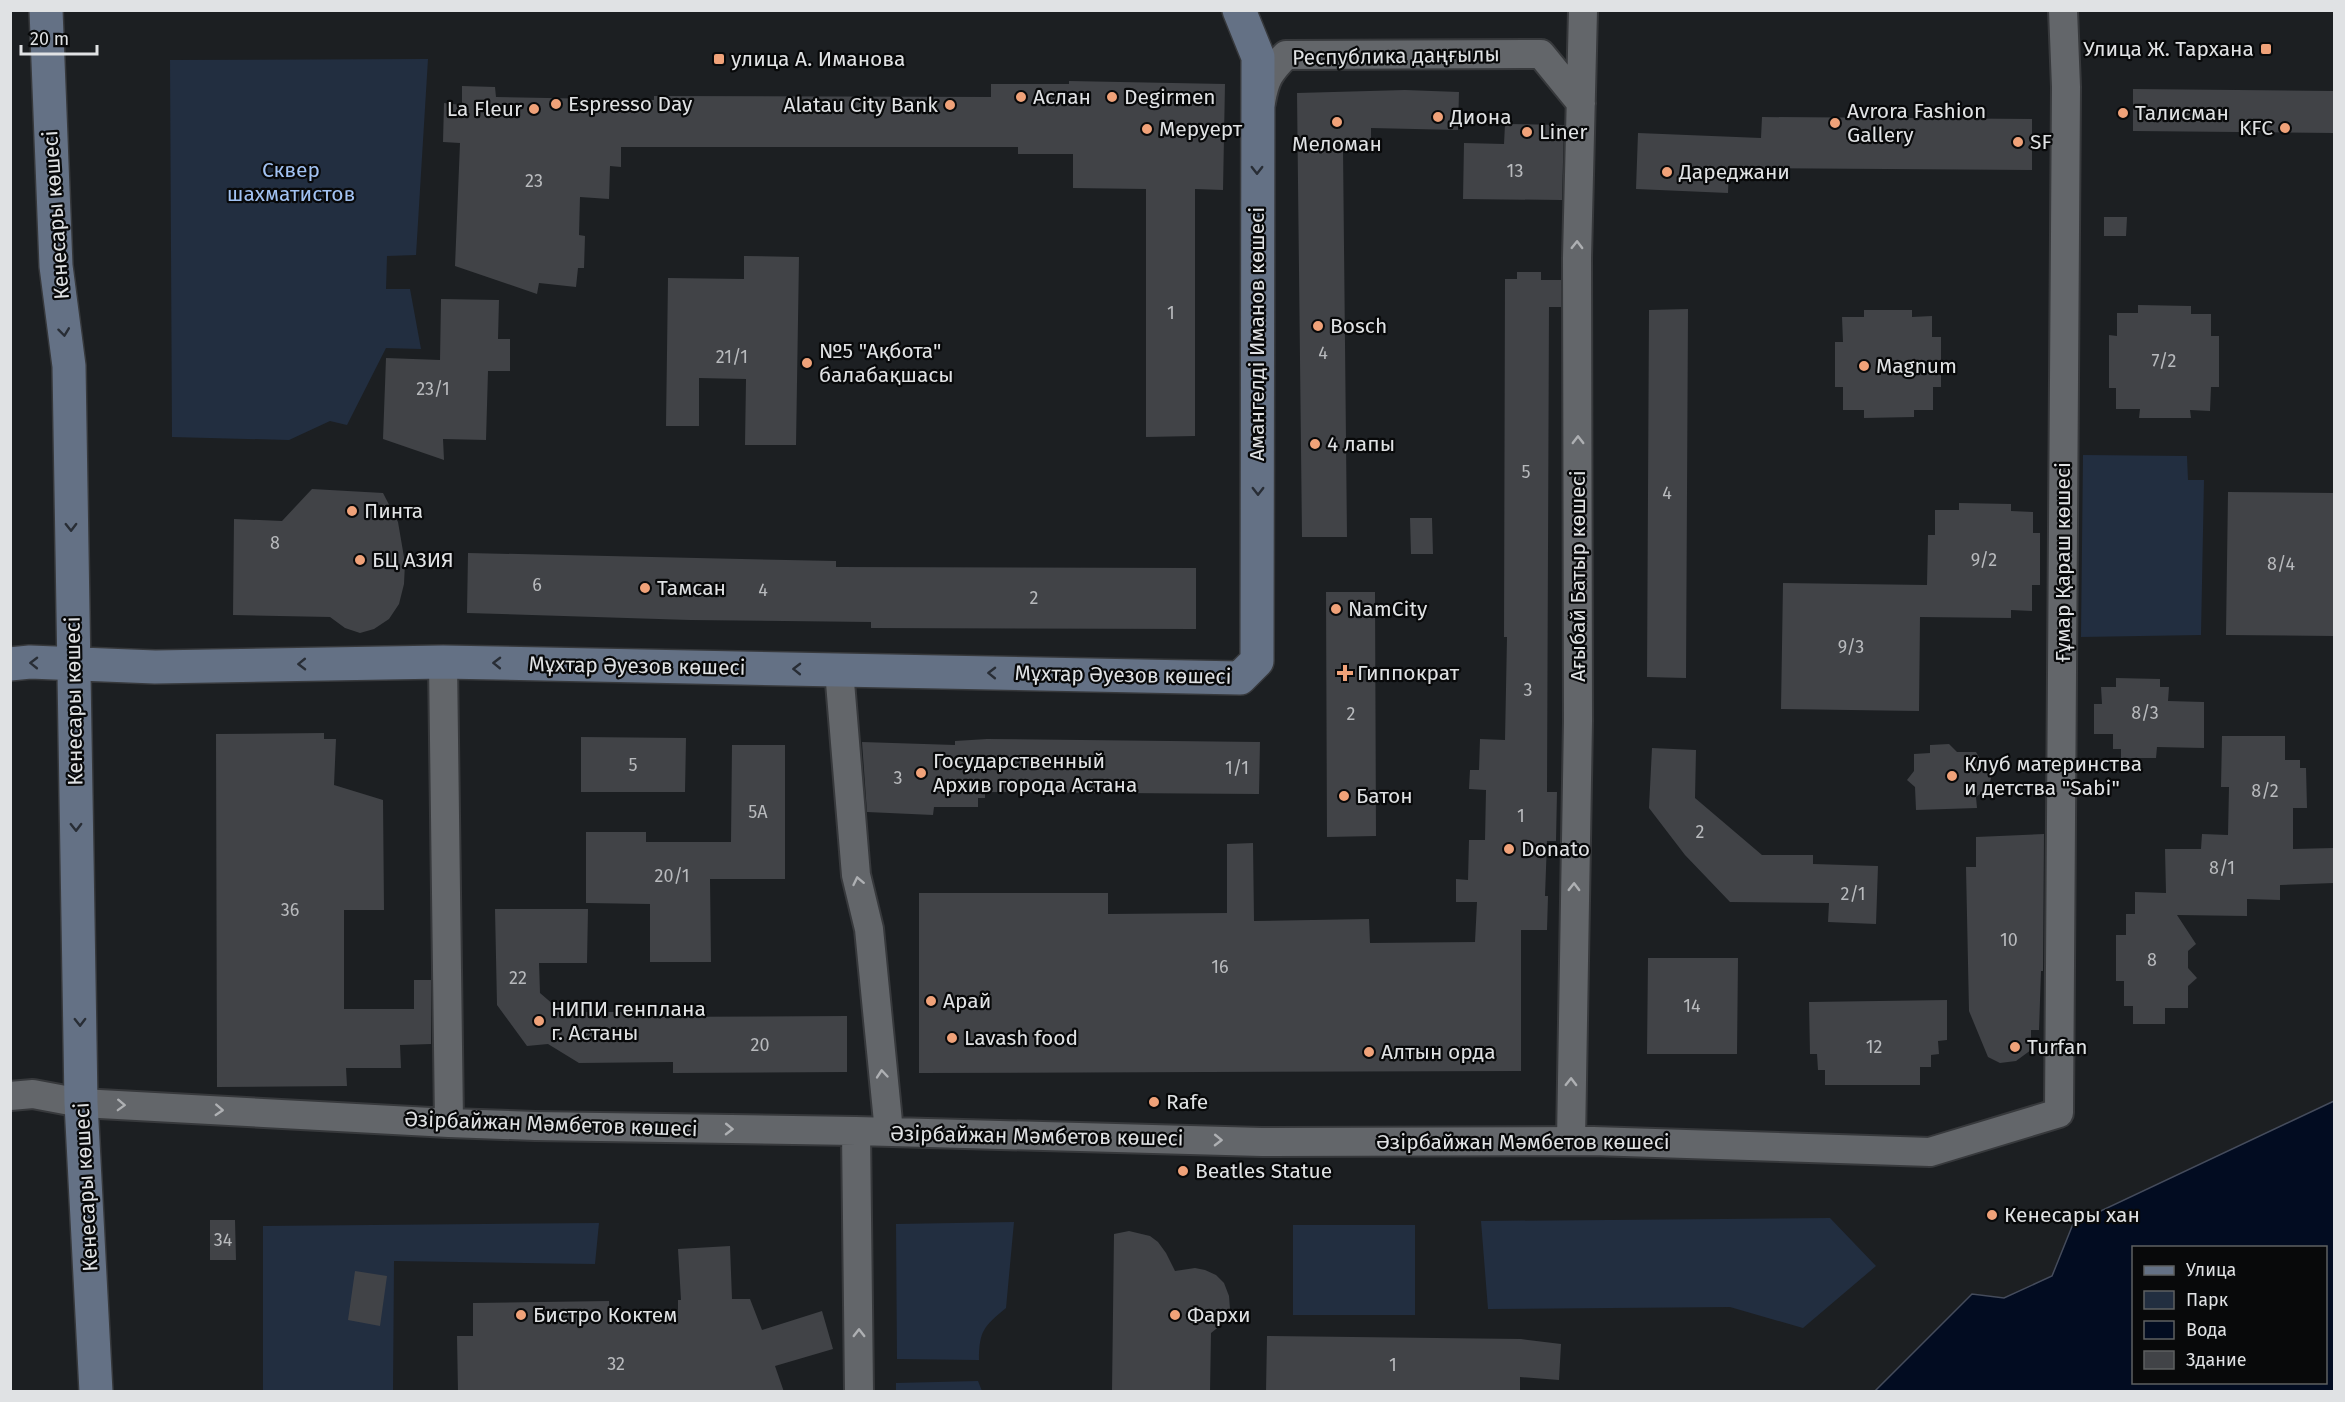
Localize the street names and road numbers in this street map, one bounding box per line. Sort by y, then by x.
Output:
street label: Республика даңғылы [1292,41,1500,71]
street label: Кенесары көшесі [37,130,75,300]
street label: Амангелді Иманов көшесі [1244,207,1270,461]
street label: Ғұмар Қараш көшесі [2050,462,2076,662]
street label: Ағыбай Батыр көшесі [1565,470,1591,682]
street label: Кенесары көшесі [60,616,88,786]
street label: Мұхтар Әуезов көшесі [528,651,746,681]
street label: Мұхтар Әуезов көшесі [1014,660,1232,690]
street label: Кенесары көшесі [69,1102,103,1272]
street label: Әзірбайжан Мәмбетов көшесі [404,1106,698,1142]
street label: Әзірбайжан Мәмбетов көшесі [890,1120,1184,1152]
street label: Әзірбайжан Мәмбетов көшесі [1376,1129,1670,1155]

